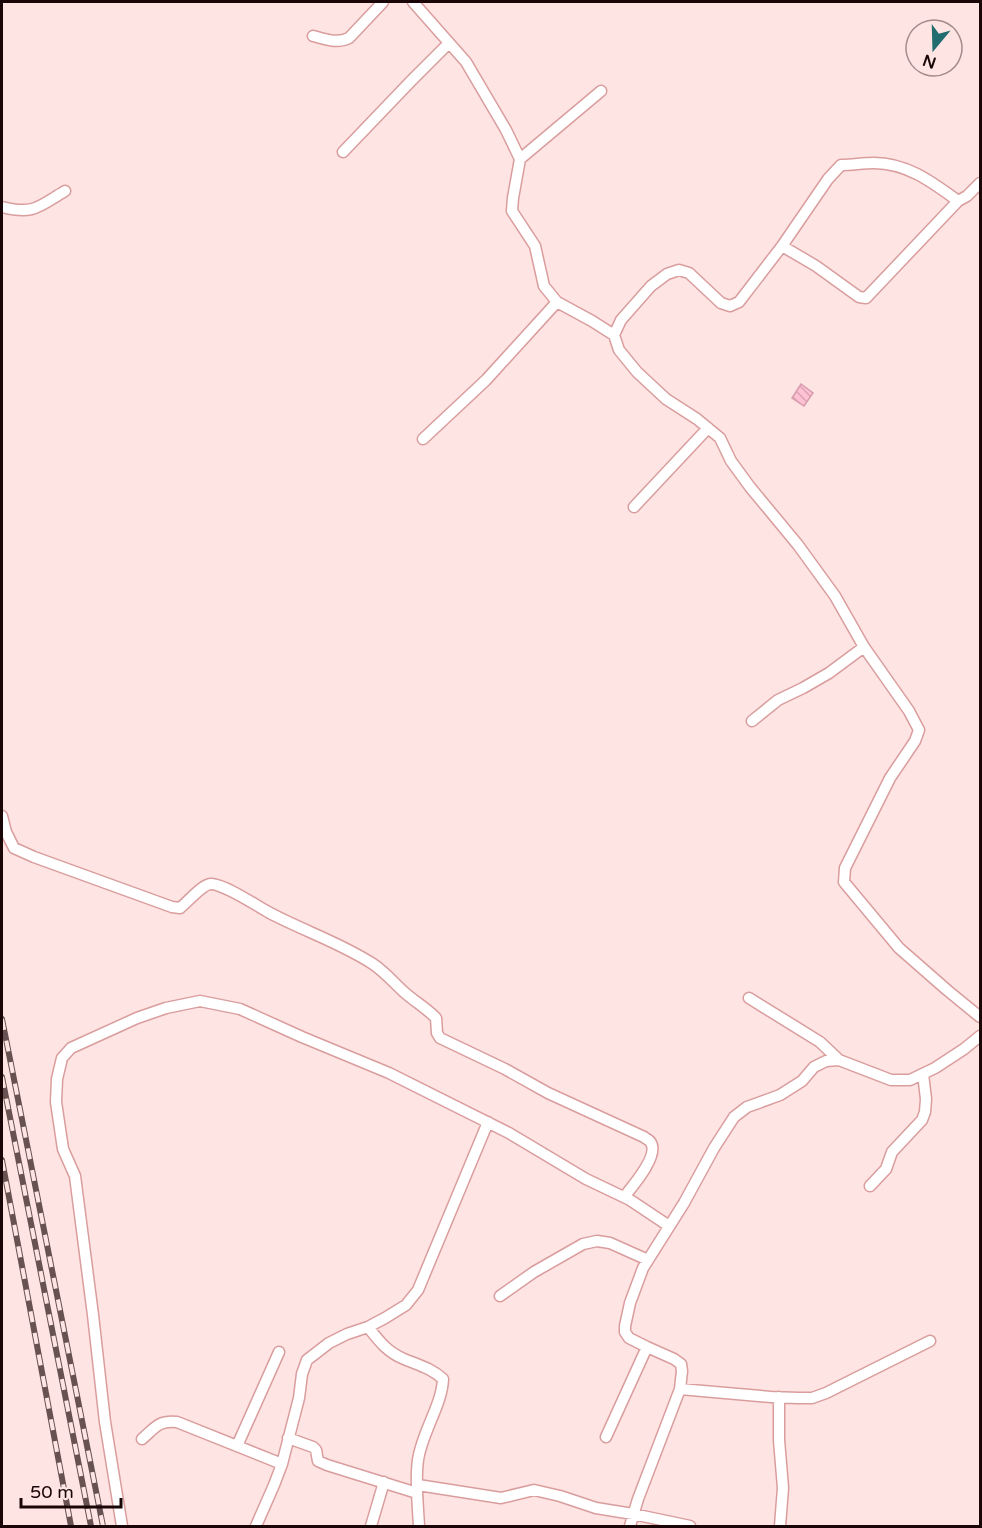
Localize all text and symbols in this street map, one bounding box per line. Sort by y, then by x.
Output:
north arrow [904,18,964,78]
text: N [920,50,939,73]
scale bar [21,1471,122,1509]
text: 50 m [30,1481,74,1503]

